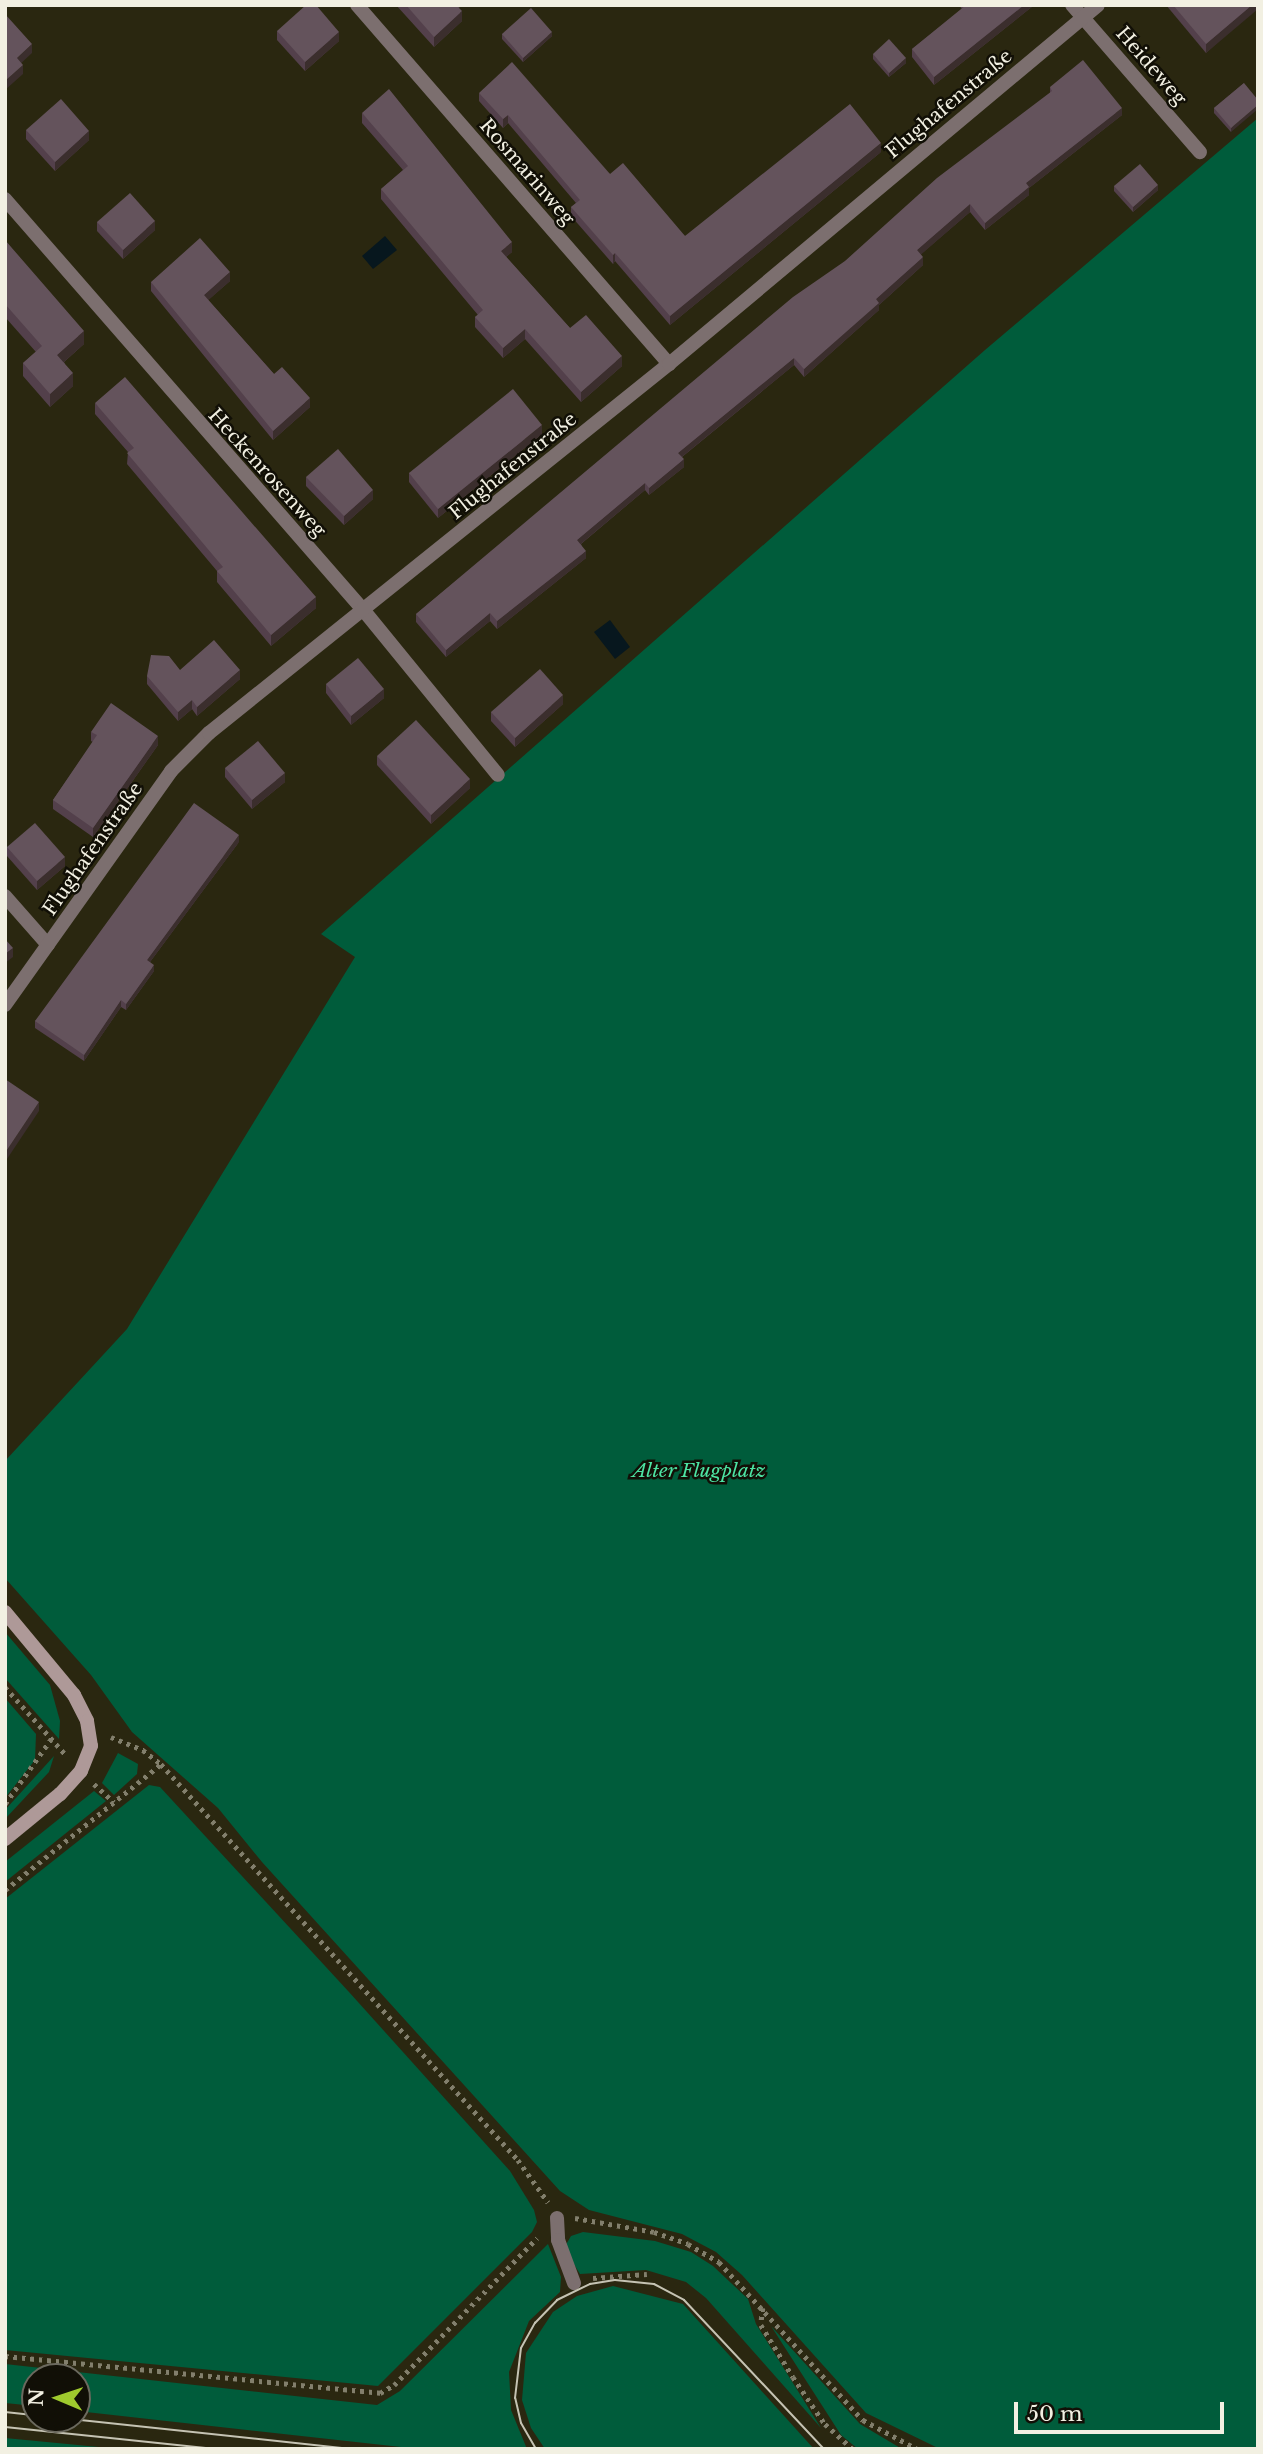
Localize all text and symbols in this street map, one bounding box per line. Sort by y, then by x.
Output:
street label: Heideweg [1111,22,1191,110]
street label: Flughafenstraße [881,45,1017,163]
street label: Rosmarinweg [475,114,579,230]
street label: Heckenrosenweg [203,404,331,542]
street label: Flughafenstraße [445,408,581,524]
street label: Flughafenstraße [39,778,147,920]
park label: Alter Flugplatz [632,1460,766,1482]
north arrow [21,2363,91,2433]
text: N [25,2388,48,2407]
scale bar [1018,2388,1228,2432]
text: 50 m [1027,2401,1082,2427]

